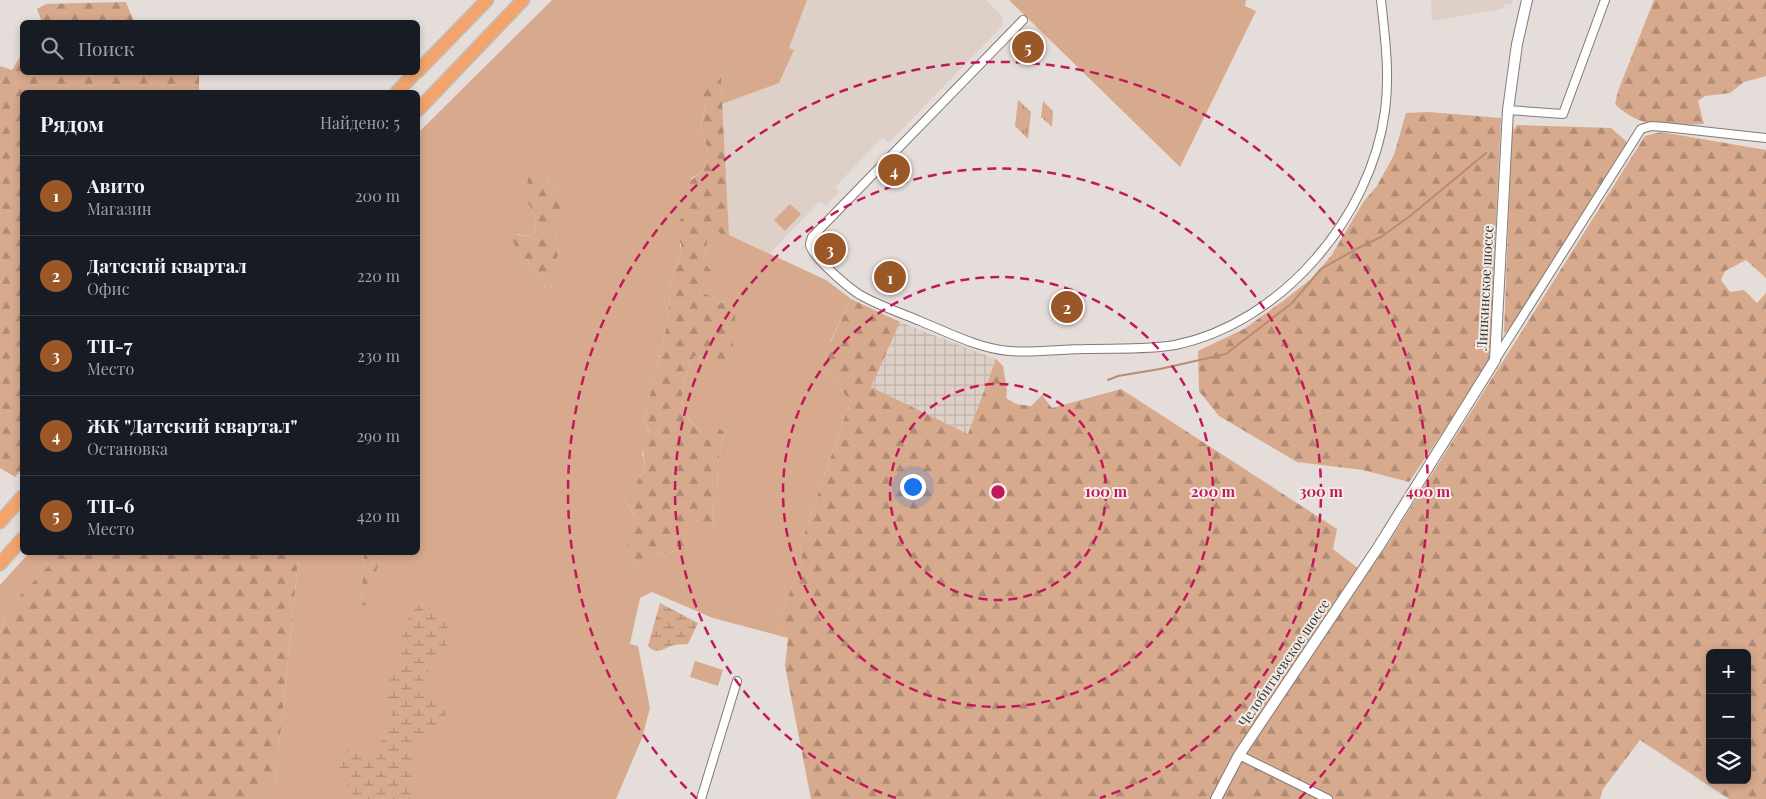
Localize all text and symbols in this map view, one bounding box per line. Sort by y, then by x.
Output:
search box [20,20,420,75]
pin: 5 [1012,28,1044,66]
icon: search [38,34,66,62]
text: Поиск [78,35,134,61]
text: Рядом [40,109,104,137]
text: Найдено: 5 [320,112,400,133]
pin: 4 [878,151,910,189]
text: Авито [87,172,145,198]
text: 1 [53,185,59,206]
text: 200 m [355,185,400,206]
text: Магазин [87,198,152,219]
street label: Липкинское шоссе [1472,225,1497,352]
pin: 3 [814,230,846,268]
text: Датский квартал [87,252,247,278]
pin: 1 [874,258,906,296]
text: 2 [52,265,60,286]
text: 220 m [357,265,400,286]
text: Офис [87,278,129,299]
pin: 2 [1051,288,1083,326]
text: ТП-7 [87,332,132,358]
text: 3 [52,345,60,366]
text: 230 m [357,345,400,366]
text: Место [87,358,134,379]
text: ЖК "Датский квартал" [87,412,297,438]
text: 4 [52,425,60,446]
text: 290 m [356,425,400,446]
text: Остановка [87,438,168,459]
your location [900,474,926,500]
text: 100 m [1085,481,1128,501]
text: 200 m [1191,481,1236,501]
text: 300 m [1299,481,1343,501]
text: 400 m [1406,481,1451,501]
centre of rings [989,483,1007,501]
text: ТП-6 [87,492,134,518]
text: 5 [52,505,60,526]
text: 420 m [357,505,400,526]
text: Место [87,518,134,539]
street label: Челобитьевское шоссе [1234,595,1334,731]
map controls [1706,649,1751,784]
button: + [1706,649,1751,694]
button: − [1706,694,1751,739]
button: layers [1706,739,1751,784]

